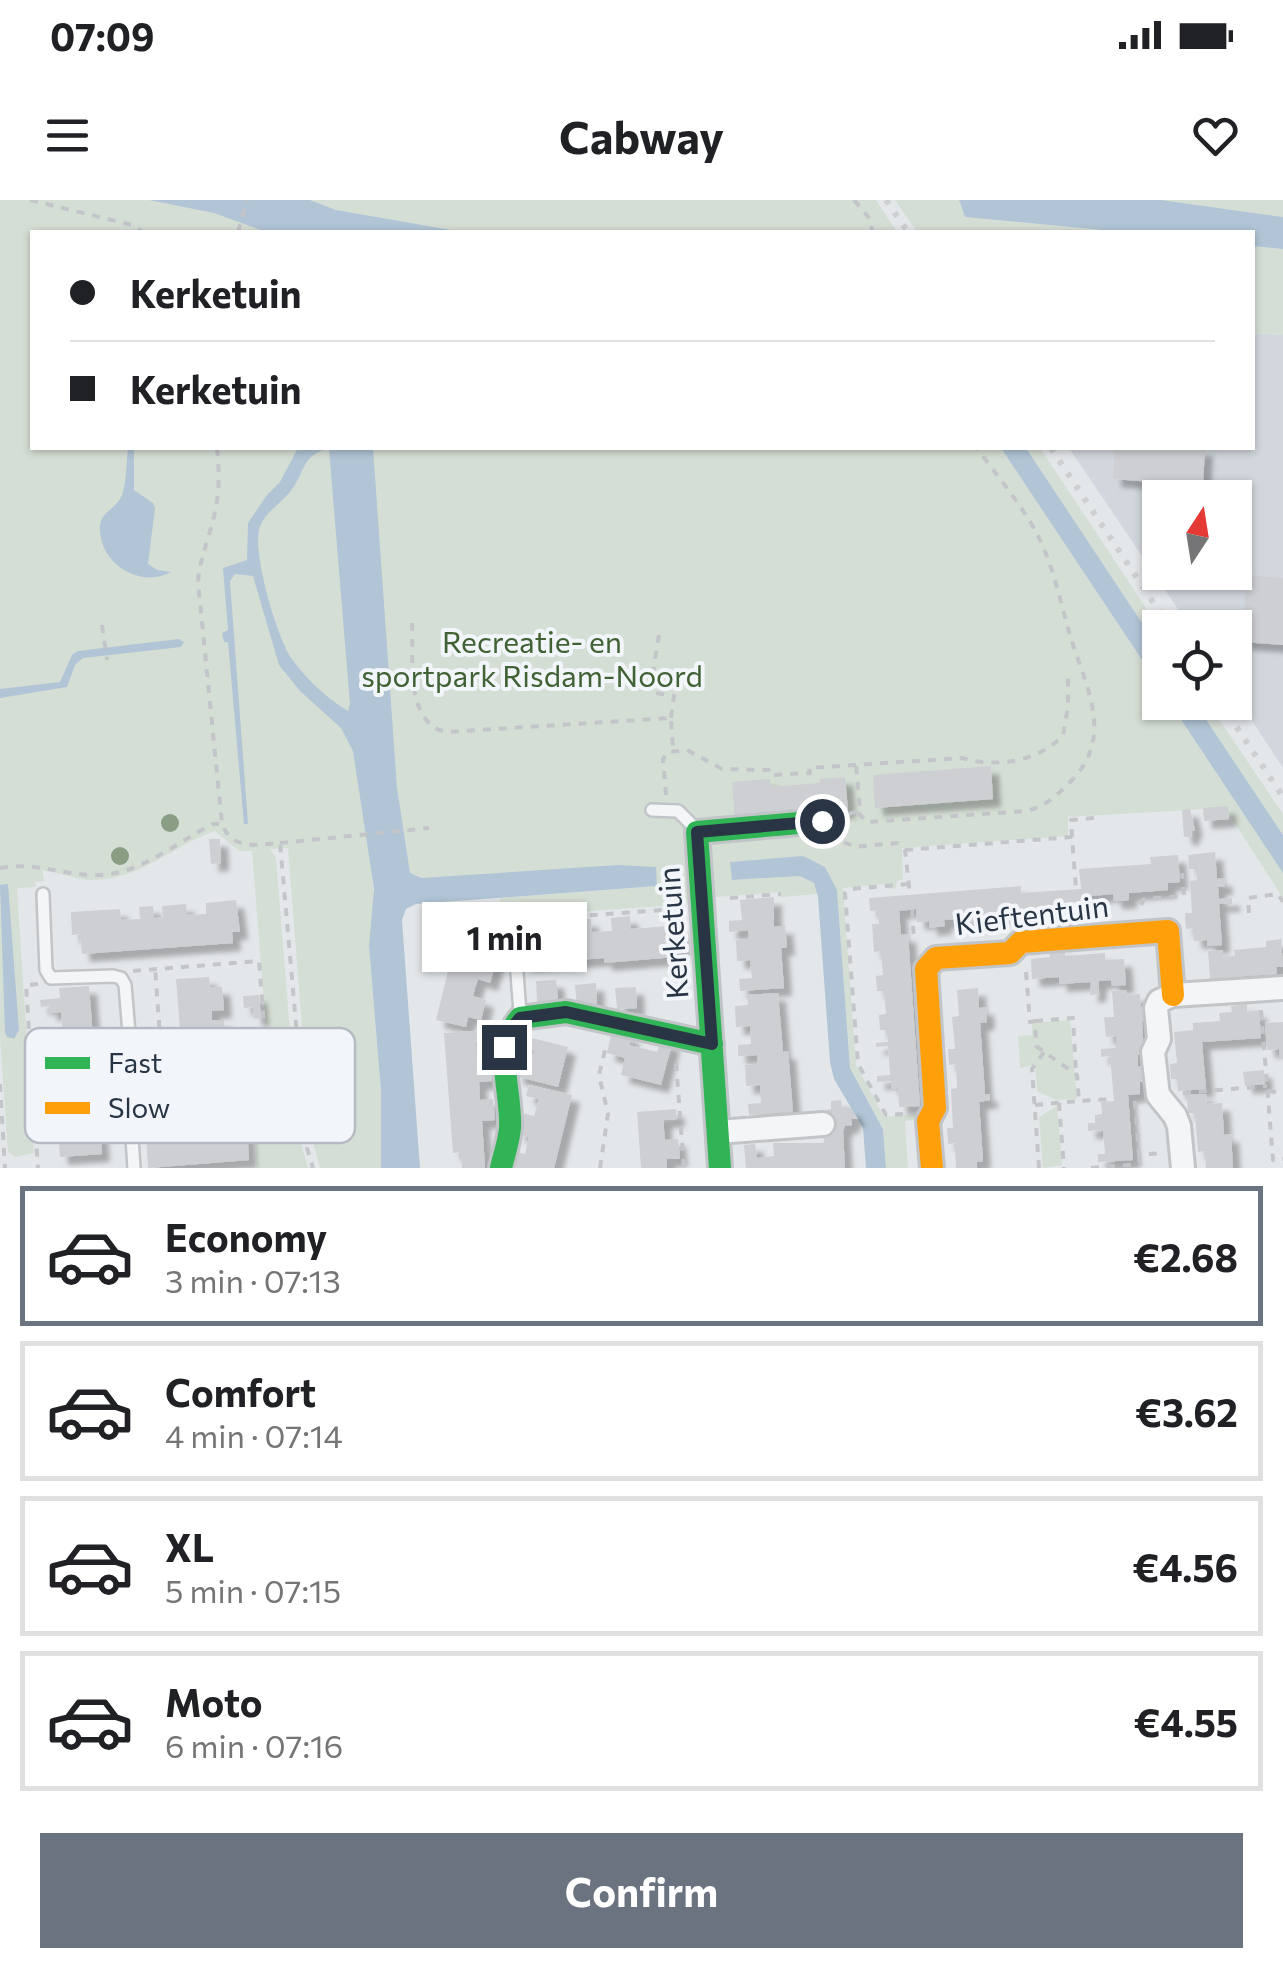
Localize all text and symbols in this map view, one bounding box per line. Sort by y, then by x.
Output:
text: 07:09 [50,12,155,59]
icon: menu [40,108,95,163]
text: Cabway [559,108,724,163]
icon: heart [1188,108,1243,163]
text: Kerketuin [130,269,302,316]
text: Kerketuin [130,365,302,412]
north arrow [1142,480,1252,590]
map controls [1142,480,1252,720]
button: locate [1142,610,1252,720]
park label: Recreatie- en sportpark Risdam-Noord [361,622,703,693]
route start [800,799,845,844]
street label: Kerketuin [648,866,695,1000]
street label: Kieftentuin [953,886,1111,941]
callout: 1 min [422,902,586,972]
text: 1 min [467,917,542,957]
route end [482,1025,527,1070]
legend [25,1028,355,1143]
text: Fast [108,1045,162,1079]
text: Slow [108,1090,170,1124]
icon: car [45,1211,135,1301]
text: Economy [165,1213,327,1260]
text: €2.68 [1133,1233,1238,1280]
text: 3 min · 07:13 [165,1260,341,1300]
icon: car [45,1366,135,1456]
text: Comfort [165,1368,316,1415]
text: €3.62 [1135,1388,1238,1435]
text: 4 min · 07:14 [165,1415,343,1455]
icon: car [45,1521,135,1611]
text: XL [165,1523,214,1570]
text: €4.56 [1132,1543,1238,1590]
text: 5 min · 07:15 [165,1570,341,1610]
icon: car [45,1676,135,1766]
text: Moto [165,1678,263,1725]
text: €4.55 [1134,1698,1238,1745]
text: 6 min · 07:16 [165,1725,343,1765]
button: Confirm [40,1833,1243,1948]

